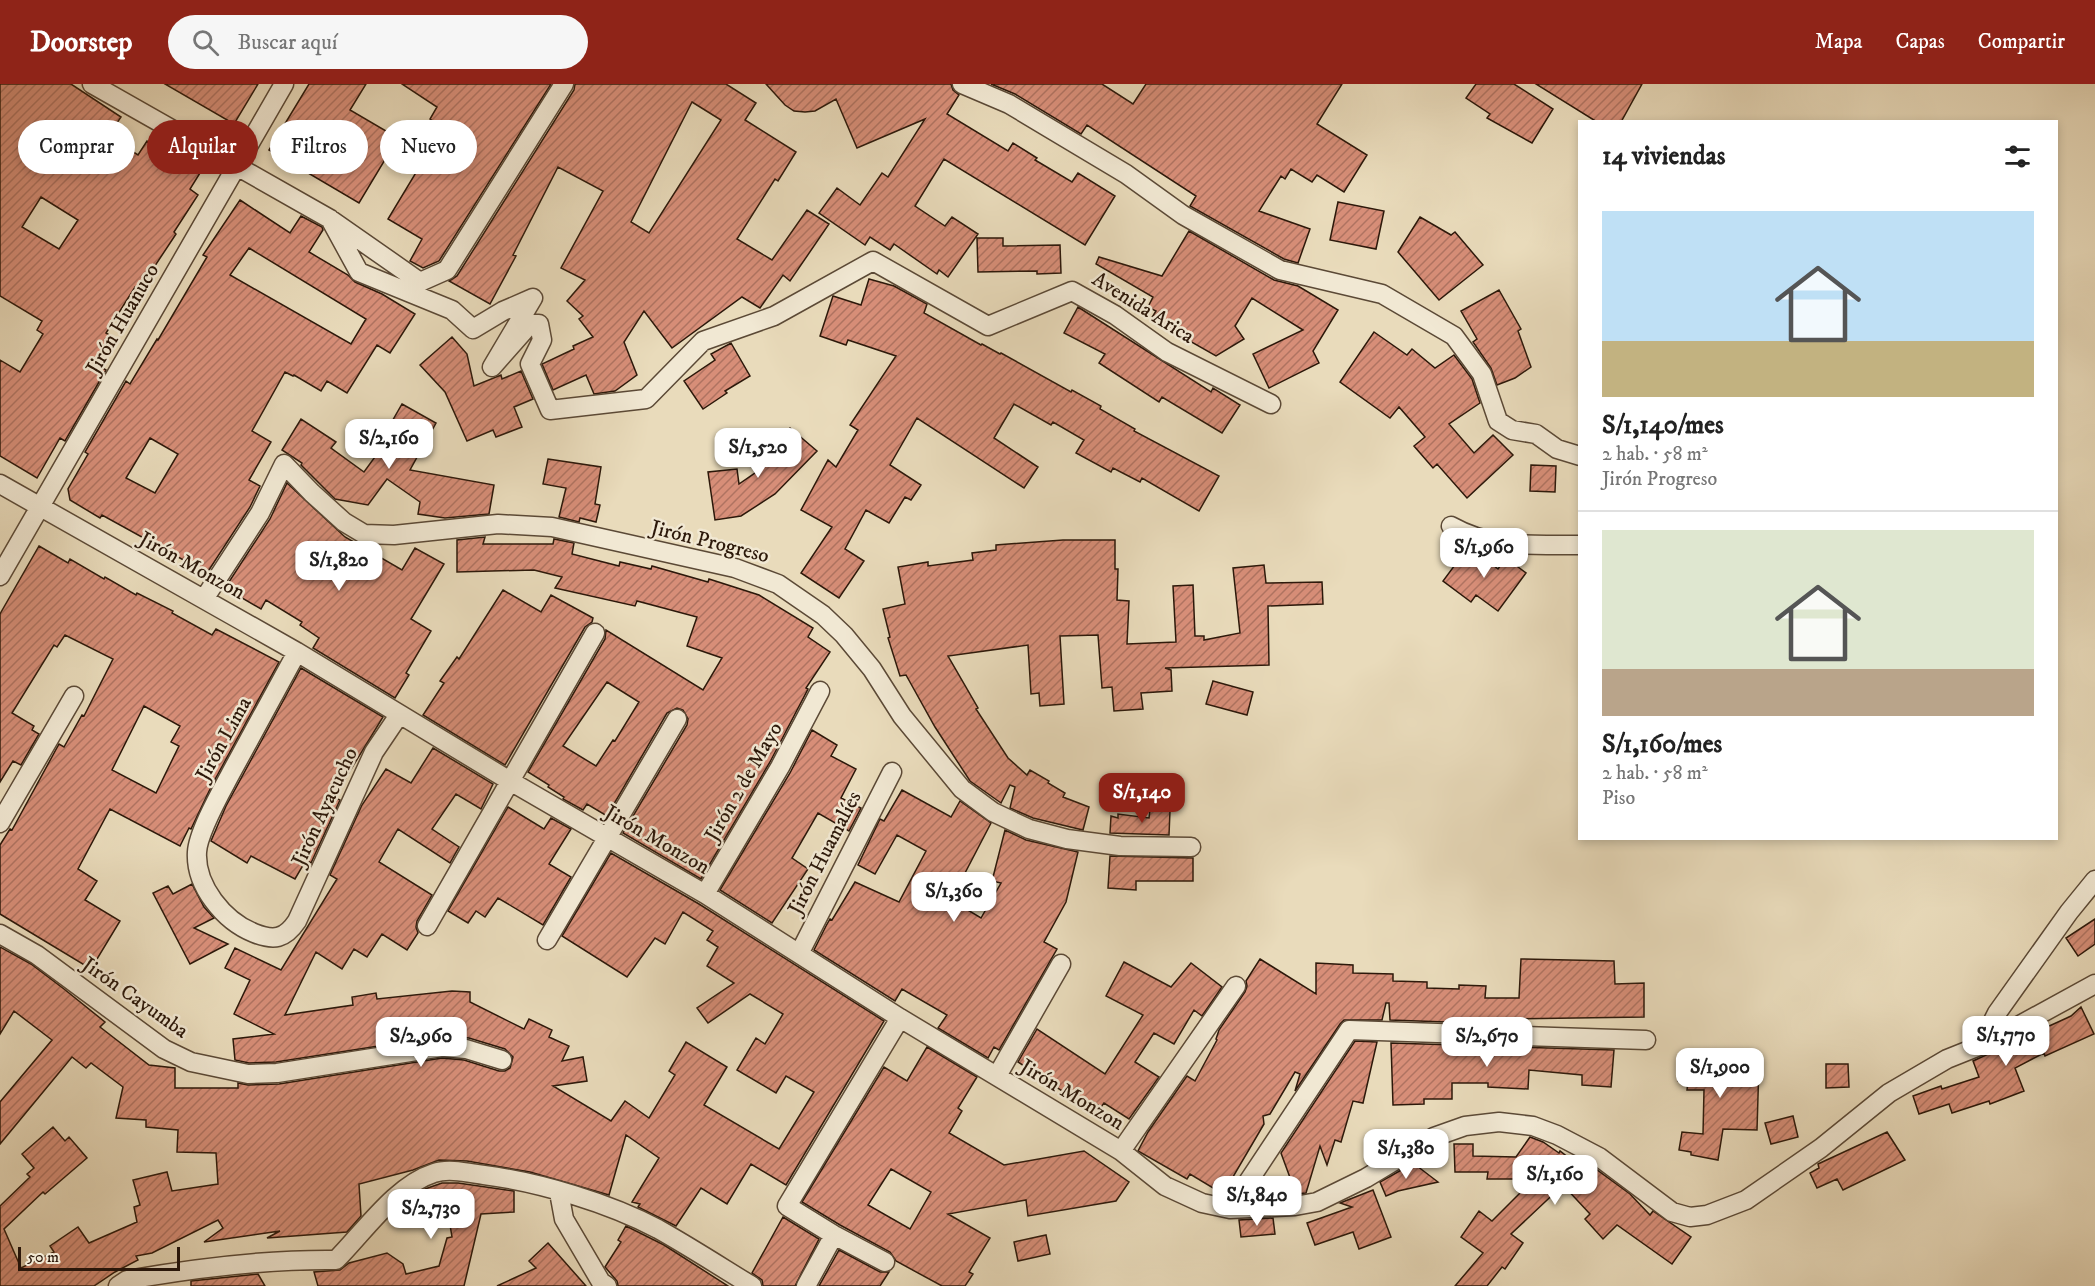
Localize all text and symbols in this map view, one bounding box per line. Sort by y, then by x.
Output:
search box [168,15,588,69]
text: Doorstep [30,25,132,60]
icon: search [189,26,222,59]
text: Buscar aquí [237,29,338,56]
text: Mapa [1815,29,1862,55]
text: Capas [1895,29,1945,55]
text: Compartir [1978,29,2065,55]
chip: Comprar [18,120,135,174]
chip: Alquilar [147,120,258,174]
chip: Filtros [270,120,368,174]
chip: Nuevo [380,120,477,174]
text: 14 viviendas [1602,140,1725,173]
icon: filters [2001,140,2034,173]
icon: home [1764,250,1872,358]
street label: Jirón Huanuco [80,259,165,381]
street label: Avenida Arica [1087,266,1199,350]
text: S/1,140/mes [1602,409,1724,442]
pin: S/2,160 [334,419,444,470]
text: S/2,160 [359,426,419,451]
pin: S/1,520 [703,428,813,479]
text: S/1,520 [729,435,787,460]
text: 2 hab. · 58 m² [1602,442,1708,467]
text: Jirón Progreso [1602,467,1717,492]
street label: Jirón Progreso [646,514,772,569]
street label: Jirón Monzon [133,525,250,606]
pin: S/1,960 [1429,528,1539,579]
text: S/1,960 [1454,535,1514,560]
pin: S/1,820 [284,541,394,592]
text: S/1,820 [309,548,369,573]
icon: home [1764,569,1872,677]
street label: Jirón Lima [189,692,258,787]
street label: Jirón 2 de Mayo [698,718,789,848]
text: S/1,160/mes [1602,728,1722,761]
street label: Jirón Ayacucho [285,743,364,872]
text: 2 hab. · 58 m² [1602,761,1708,786]
pin: S/1,140 [1087,773,1197,824]
text: S/1,140 [1113,780,1171,805]
text: Piso [1602,786,1635,811]
street label: Jirón Huamalíes [782,787,867,921]
street label: Jirón Monzon [598,798,714,881]
pin: S/1,360 [899,872,1009,923]
text: S/1,360 [925,879,983,904]
street label: Jirón Cayumba [75,951,193,1044]
pin: S/1,770 [1951,1016,2061,1067]
pin: S/2,960 [366,1017,476,1068]
pin: S/2,670 [1432,1017,1542,1068]
text: S/1,770 [1976,1023,2036,1048]
text: S/2,960 [390,1024,452,1049]
text: S/2,670 [1455,1024,1519,1049]
pin: S/1,900 [1665,1048,1775,1099]
street label: Jirón Monzon [1013,1053,1129,1136]
text: S/1,900 [1690,1055,1750,1080]
pin: S/1,380 [1351,1129,1461,1180]
text: S/1,380 [1378,1136,1434,1161]
pin: S/1,160 [1500,1155,1610,1206]
text: S/1,160 [1526,1162,1584,1187]
pin: S/1,840 [1202,1176,1312,1227]
text: S/1,840 [1227,1183,1287,1208]
pin: S/2,730 [376,1189,486,1240]
text: S/2,730 [402,1196,460,1221]
scale bar [18,1244,180,1272]
text: 50 m [27,1247,59,1267]

